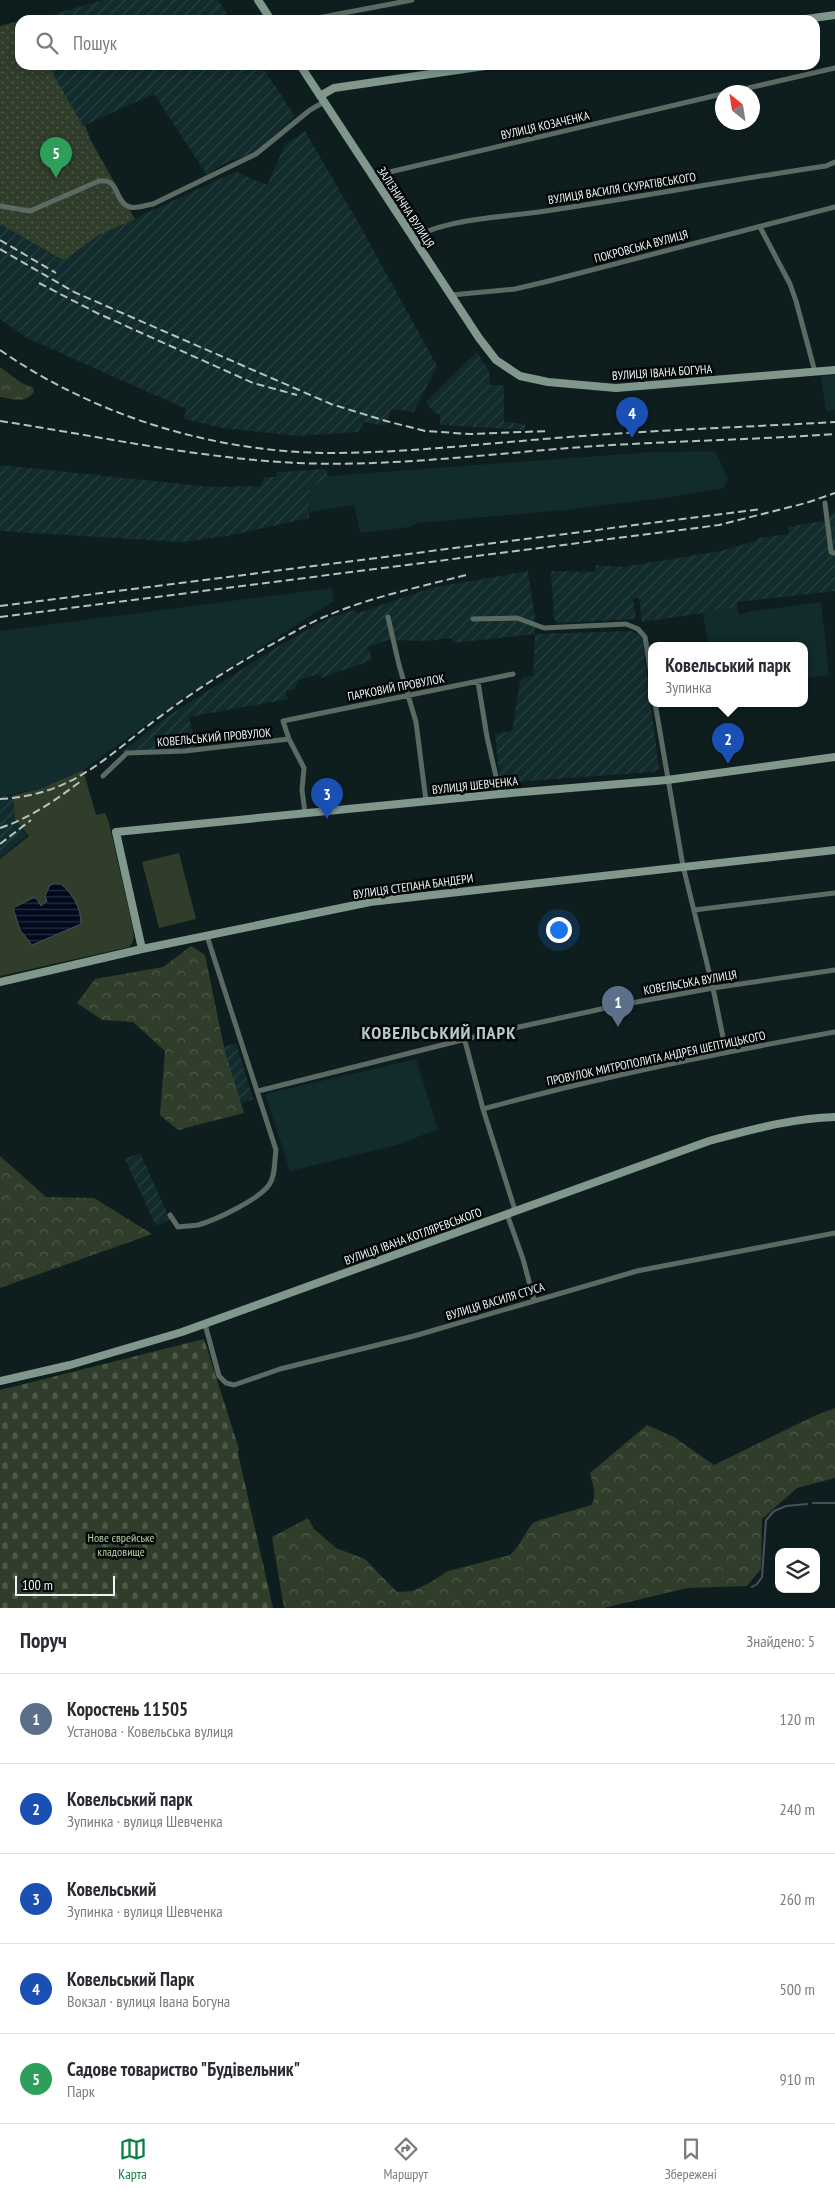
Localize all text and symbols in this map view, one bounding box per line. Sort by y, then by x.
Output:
search box [15,15,820,70]
icon: search [33,29,61,57]
text: Пошук [73,31,117,55]
north arrow [715,85,760,130]
street label: ВУЛИЦЯ КОЗАЧЕНКА [499,107,591,142]
pin: 5 [40,137,72,178]
street label: ЗАЛІЗНИЧНА ВУЛИЦЯ [374,164,438,250]
street label: ВУЛИЦЯ ВАСИЛЯ СКУРАТІВСЬКОГО [547,169,697,207]
street label: ПОКРОВСЬКА ВУЛИЦЯ [592,226,690,266]
street label: ВУЛИЦЯ ІВАНА БОГУНА [611,361,713,383]
pin: 4 [616,397,648,438]
popup [648,642,808,707]
text: Ковельський парк [665,653,791,677]
street label: ПАРКОВИЙ ПРОВУЛОК [346,670,446,704]
text: Зупинка [665,677,712,697]
pin: 2 [712,723,744,764]
street label: КОВЕЛЬСЬКИЙ ПРОВУЛОК [156,725,272,749]
street label: ВУЛИЦЯ ШЕВЧЕНКА [431,773,519,797]
pin: 3 [311,778,343,819]
street label: ВУЛИЦЯ СТЕПАНА БАНДЕРИ [352,870,474,902]
your location [546,917,572,943]
street label: КОВЕЛЬСЬКА ВУЛИЦЯ [642,966,738,998]
pin: 1 [602,986,634,1027]
district label: КОВЕЛЬСЬКИЙ ПАРК [361,1021,517,1044]
street label: ПРОВУЛОК МИТРОПОЛИТА АНДРЕЯ ШЕПТИЦЬКОГО [545,1027,767,1089]
street label: ВУЛИЦЯ ІВАНА КОТЛЯРЕВСЬКОГО [342,1204,484,1268]
street label: ВУЛИЦЯ ВАСИЛЯ СТУСА [444,1279,546,1323]
park label: Нове єврейське кладовище [87,1530,155,1559]
map controls [775,1548,820,1593]
button: layers [775,1548,820,1593]
scale bar [15,1573,115,1596]
text: 100 m [22,1576,53,1594]
text: Поруч [20,1627,67,1654]
text: Знайдено: 5 [746,1631,815,1651]
text: Коростень 11505 [67,1697,188,1721]
text: 1 [32,1709,40,1729]
text: 120 m [780,1709,815,1729]
text: Установа · Ковельська вулиця [67,1721,233,1741]
text: Ковельський парк [67,1787,193,1811]
text: 2 [32,1799,40,1819]
text: 240 m [780,1799,815,1819]
text: Зупинка · вулиця Шевченка [67,1811,223,1831]
text: Ковельський [67,1877,156,1901]
text: 3 [32,1889,40,1909]
text: 260 m [780,1889,815,1909]
text: Зупинка · вулиця Шевченка [67,1901,223,1921]
text: Ковельський Парк [67,1967,194,1991]
text: 4 [32,1979,40,1999]
text: 500 m [780,1979,815,1999]
text: Вокзал · вулиця Івана Богуна [67,1991,230,2011]
text: Садове товариство "Будівельник" [67,2057,300,2081]
text: 5 [32,2069,40,2089]
text: 910 m [780,2069,815,2089]
text: Парк [67,2081,95,2101]
tab: Карта [118,2135,147,2183]
tab: Маршрут [383,2135,428,2183]
tab: Збережені [665,2135,717,2183]

